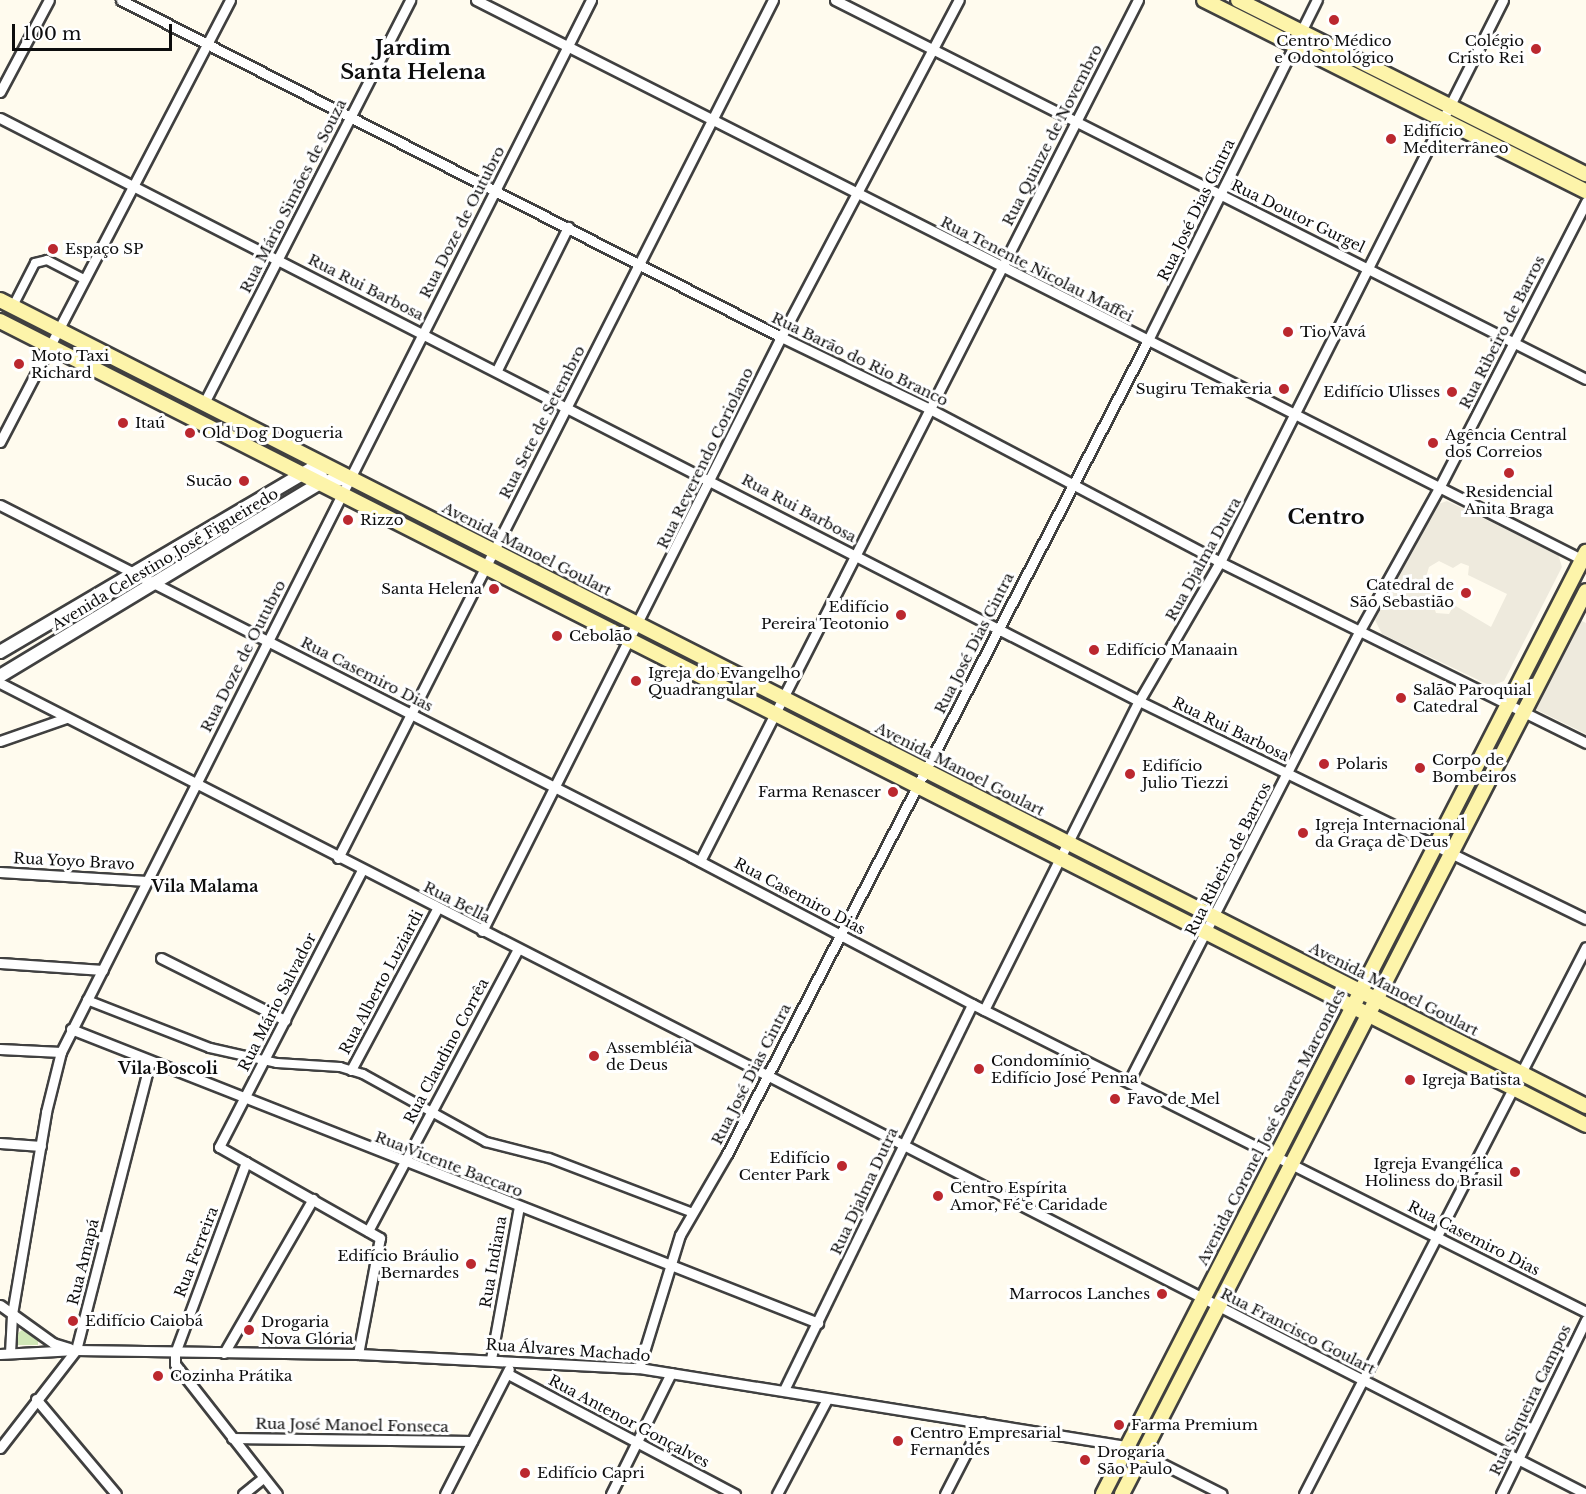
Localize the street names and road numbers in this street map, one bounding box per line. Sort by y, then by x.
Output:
street label: Rua Quinze de Novembro [998,41,1106,229]
street label: Rua Mário Simões de Souza [236,96,350,296]
street label: Rua José Dias Cintra [1154,136,1238,284]
street label: Rua Doze de Outubro [416,143,508,301]
street label: Rua Doutor Gurgel [1228,176,1368,256]
street label: Rua Tenente Nicolau Maffei [937,212,1137,326]
street label: Rua Rui Barbosa [305,250,427,324]
street label: Rua Ribeiro de Barros [1455,252,1549,412]
street label: Rua Barão do Rio Branco [769,308,951,410]
street label: Rua Sete de Setembro [495,342,589,502]
street label: Rua Reverendo Coriolano [653,364,757,552]
street label: Rua Rui Barbosa [738,470,860,546]
street label: Avenida Celestino José Figueiredo [49,484,281,634]
street label: Rua Djalma Dutra [1162,494,1244,624]
street label: Avenida Manoel Goulart [439,498,615,600]
street label: Rua José Dias Cintra [931,569,1017,717]
street label: Rua Doze de Outubro [197,577,289,735]
street label: Rua Casemiro Dias [298,633,436,715]
street label: Rua Rui Barbosa [1170,693,1292,765]
street label: Avenida Manoel Goulart [872,718,1048,820]
street label: Rua Ribeiro de Barros [1181,779,1275,939]
street label: Rua Yoyo Bravo [13,849,135,873]
street label: Rua Casemiro Dias [731,854,869,938]
street label: Rua Bella [421,877,493,927]
street label: Rua Alberto Luziardi [335,907,427,1057]
street label: Rua Mário Salvador [234,930,320,1074]
street label: Avenida Manoel Goulart [1306,938,1482,1040]
street label: Rua Claudino Corrêa [400,975,492,1127]
street label: Avenida Coronel José Soares Marcondes [1193,986,1349,1268]
street label: Rua José Dias Cintra [708,1000,794,1148]
street label: Rua Djalma Dutra [827,1124,901,1258]
street label: Rua Vicente Baccaro [372,1127,526,1201]
street label: Rua Casemiro Dias [1405,1197,1543,1279]
street label: Rua Ferreira [170,1204,222,1300]
street label: Rua Indiana [476,1215,510,1309]
street label: Rua Amapá [64,1217,102,1307]
street label: Rua Francisco Goulart [1218,1284,1378,1378]
street label: Rua Siqueira Campos [1486,1322,1574,1478]
street label: Rua Álvares Machado [485,1335,651,1365]
street label: Rua Antenor Gonçalves [545,1371,713,1471]
street label: Rua José Manoel Fonseca [255,1414,449,1436]

